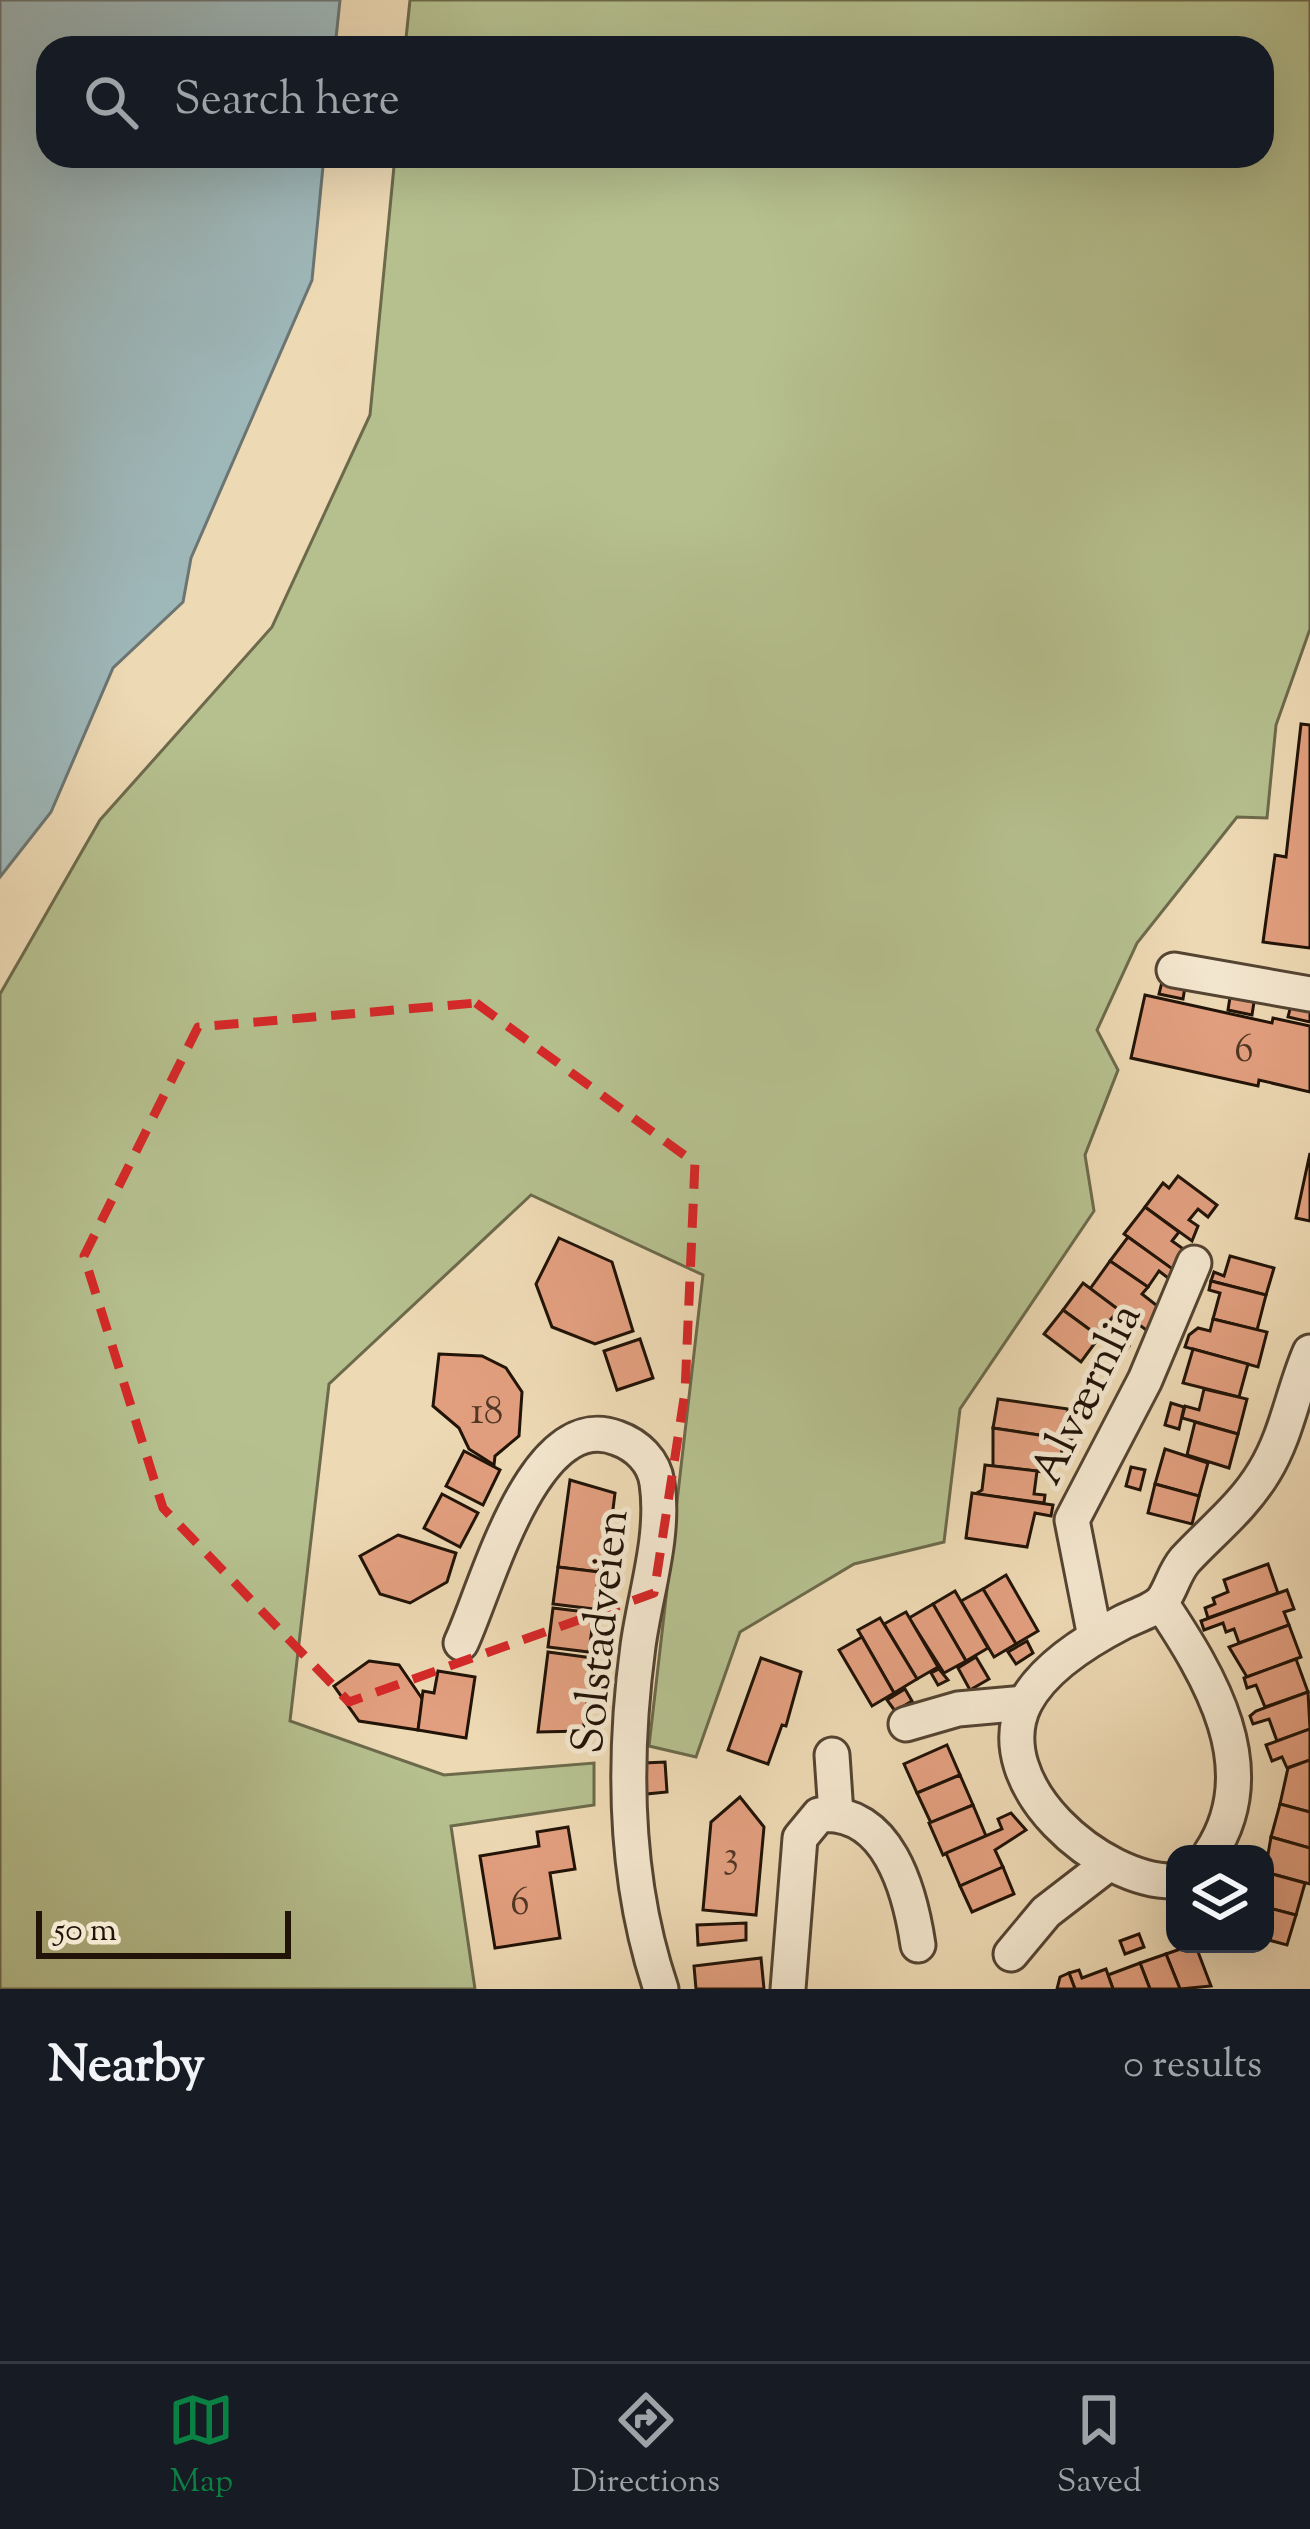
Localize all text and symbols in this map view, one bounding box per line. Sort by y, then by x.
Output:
search box [36,36,1274,168]
icon: search [78,69,144,135]
text: Search here [174,70,400,135]
house number: 6 [1234,1024,1254,1080]
street label: Alværnlia [1017,1294,1161,1497]
house number: 18 [471,1386,503,1442]
street label: Solstadveien [558,1506,649,1757]
house number: 3 [723,1830,739,1886]
map controls [1166,1845,1274,1953]
button: layers [1166,1845,1274,1953]
house number: 6 [510,1877,530,1933]
scale bar [36,1905,291,1958]
text: 50 m [54,1908,117,1956]
text: Nearby [48,2031,205,2104]
text: 0 results [1123,2039,1262,2095]
tab: Map [168,2387,234,2507]
tab: Directions [571,2387,720,2507]
tab: Saved [1057,2387,1142,2507]

